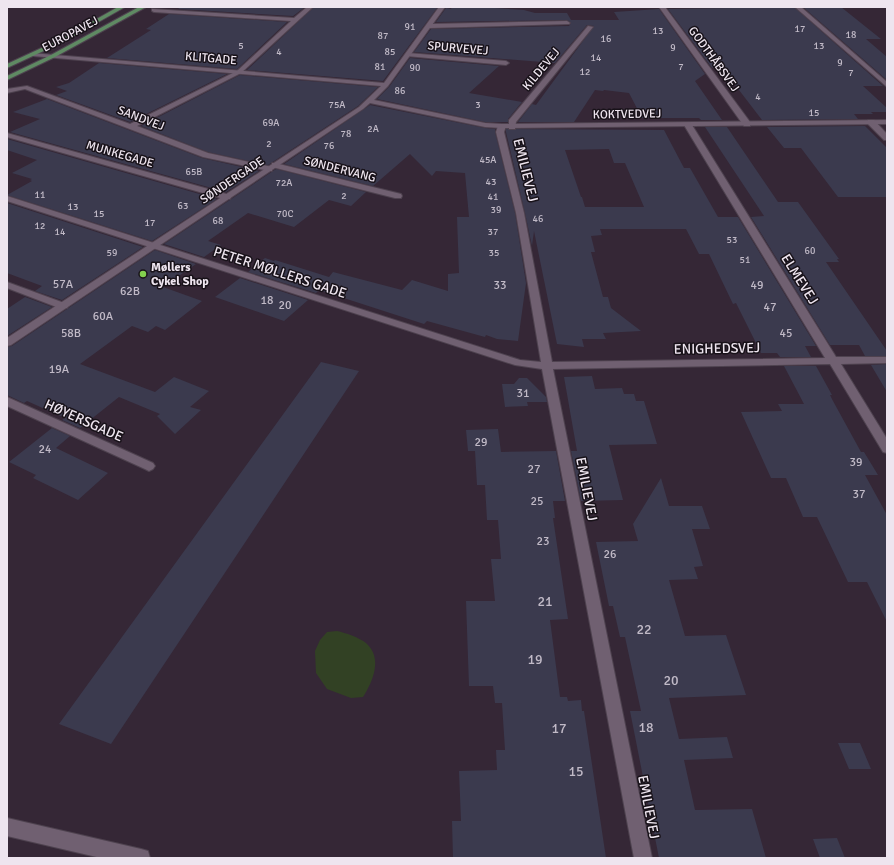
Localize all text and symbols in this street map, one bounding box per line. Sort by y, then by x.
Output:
street label: EUROPAVEJ [40,13,101,56]
house number: 91 [405,21,415,33]
house number: 17 [795,23,805,35]
street label: GODTHÅBSVEJ [685,24,742,95]
house number: 13 [653,25,663,37]
house number: 18 [846,29,856,41]
house number: 87 [378,30,388,42]
house number: 16 [601,33,611,45]
street label: SPURVEVEJ [427,38,489,59]
house number: 5 [238,40,244,52]
house number: 13 [814,40,824,52]
house number: 9 [670,42,676,54]
street label: KILDEVEJ [519,45,563,93]
house number: 4 [276,46,282,58]
house number: 85 [385,46,395,58]
street label: KLITGADE [184,49,238,68]
house number: 14 [591,52,602,64]
house number: 9 [837,57,843,69]
house number: 81 [375,61,385,73]
house number: 7 [678,61,684,73]
house number: 90 [410,62,420,74]
house number: 12 [580,66,590,78]
house number: 7 [848,67,854,79]
house number: 86 [395,85,405,97]
house number: 4 [755,91,761,103]
house number: 75A [329,99,345,111]
house number: 3 [475,99,481,111]
street label: SANDVEJ [115,103,166,134]
street label: KOKTVEDVEJ [593,106,661,123]
house number: 15 [809,107,819,119]
house number: 69A [263,117,279,129]
house number: 2A [367,123,379,135]
house number: 78 [341,128,351,140]
street label: EMILIEVEJ [509,137,542,204]
street label: MUNKEGADE [84,138,155,171]
house number: 2 [266,138,272,150]
house number: 76 [324,140,334,152]
street label: SØNDERGADE [197,153,267,207]
street label: SØNDERVANG [302,153,377,186]
house number: 45A [480,154,496,166]
house number: 65B [186,166,202,178]
house number: 43 [486,176,496,188]
house number: 72A [276,177,292,189]
house number: 11 [35,189,45,201]
house number: 2 [341,190,347,202]
house number: 41 [488,191,498,203]
house number: 63 [178,200,188,212]
house number: 13 [68,201,78,213]
house number: 39 [491,204,501,216]
house number: 15 [94,208,104,220]
house number: 70C [277,208,293,220]
house number: 46 [533,213,543,225]
house number: 68 [213,215,223,227]
house number: 17 [145,217,155,229]
house number: 12 [35,220,45,232]
house number: 14 [55,226,66,238]
house number: 37 [488,226,498,238]
house number: 53 [727,234,737,246]
street label: PETER MØLLERS GADE [211,243,349,302]
house number: 60 [805,245,815,257]
house number: 59 [107,247,117,259]
house number: 35 [489,247,499,259]
street label: ELMEVEJ [777,251,822,308]
house number: 51 [740,254,750,266]
place label: Møllers Cykel Shop [151,260,209,289]
marker: Møllers Cykel Shop [138,269,148,279]
house number: 57A [53,277,74,292]
house number: 33 [494,278,506,293]
house number: 49 [751,278,763,293]
house number: 62B [120,284,140,299]
house number: 18 [261,293,273,308]
house number: 20 [279,298,291,313]
house number: 47 [764,300,776,315]
house number: 60A [93,309,114,324]
house number: 58B [61,326,81,341]
house number: 45 [780,326,792,341]
street label: ENIGHEDSVEJ [674,339,760,358]
house number: 19A [49,362,70,377]
house number: 31 [517,386,529,401]
street label: HØYERSGADE [42,396,126,445]
house number: 29 [475,435,487,450]
house number: 24 [39,442,52,457]
house number: 39 [850,455,862,470]
street label: EMILIEVEJ [572,456,601,523]
house number: 27 [528,462,540,477]
house number: 37 [853,487,865,502]
house number: 25 [531,494,543,509]
house number: 23 [537,534,549,549]
house number: 26 [604,547,616,562]
house number: 21 [537,593,553,610]
house number: 22 [636,621,652,638]
house number: 19 [527,651,543,668]
house number: 20 [663,672,679,689]
house number: 18 [638,719,654,736]
house number: 17 [551,720,567,737]
house number: 15 [568,763,584,780]
street label: EMILIEVEJ [634,774,663,841]

